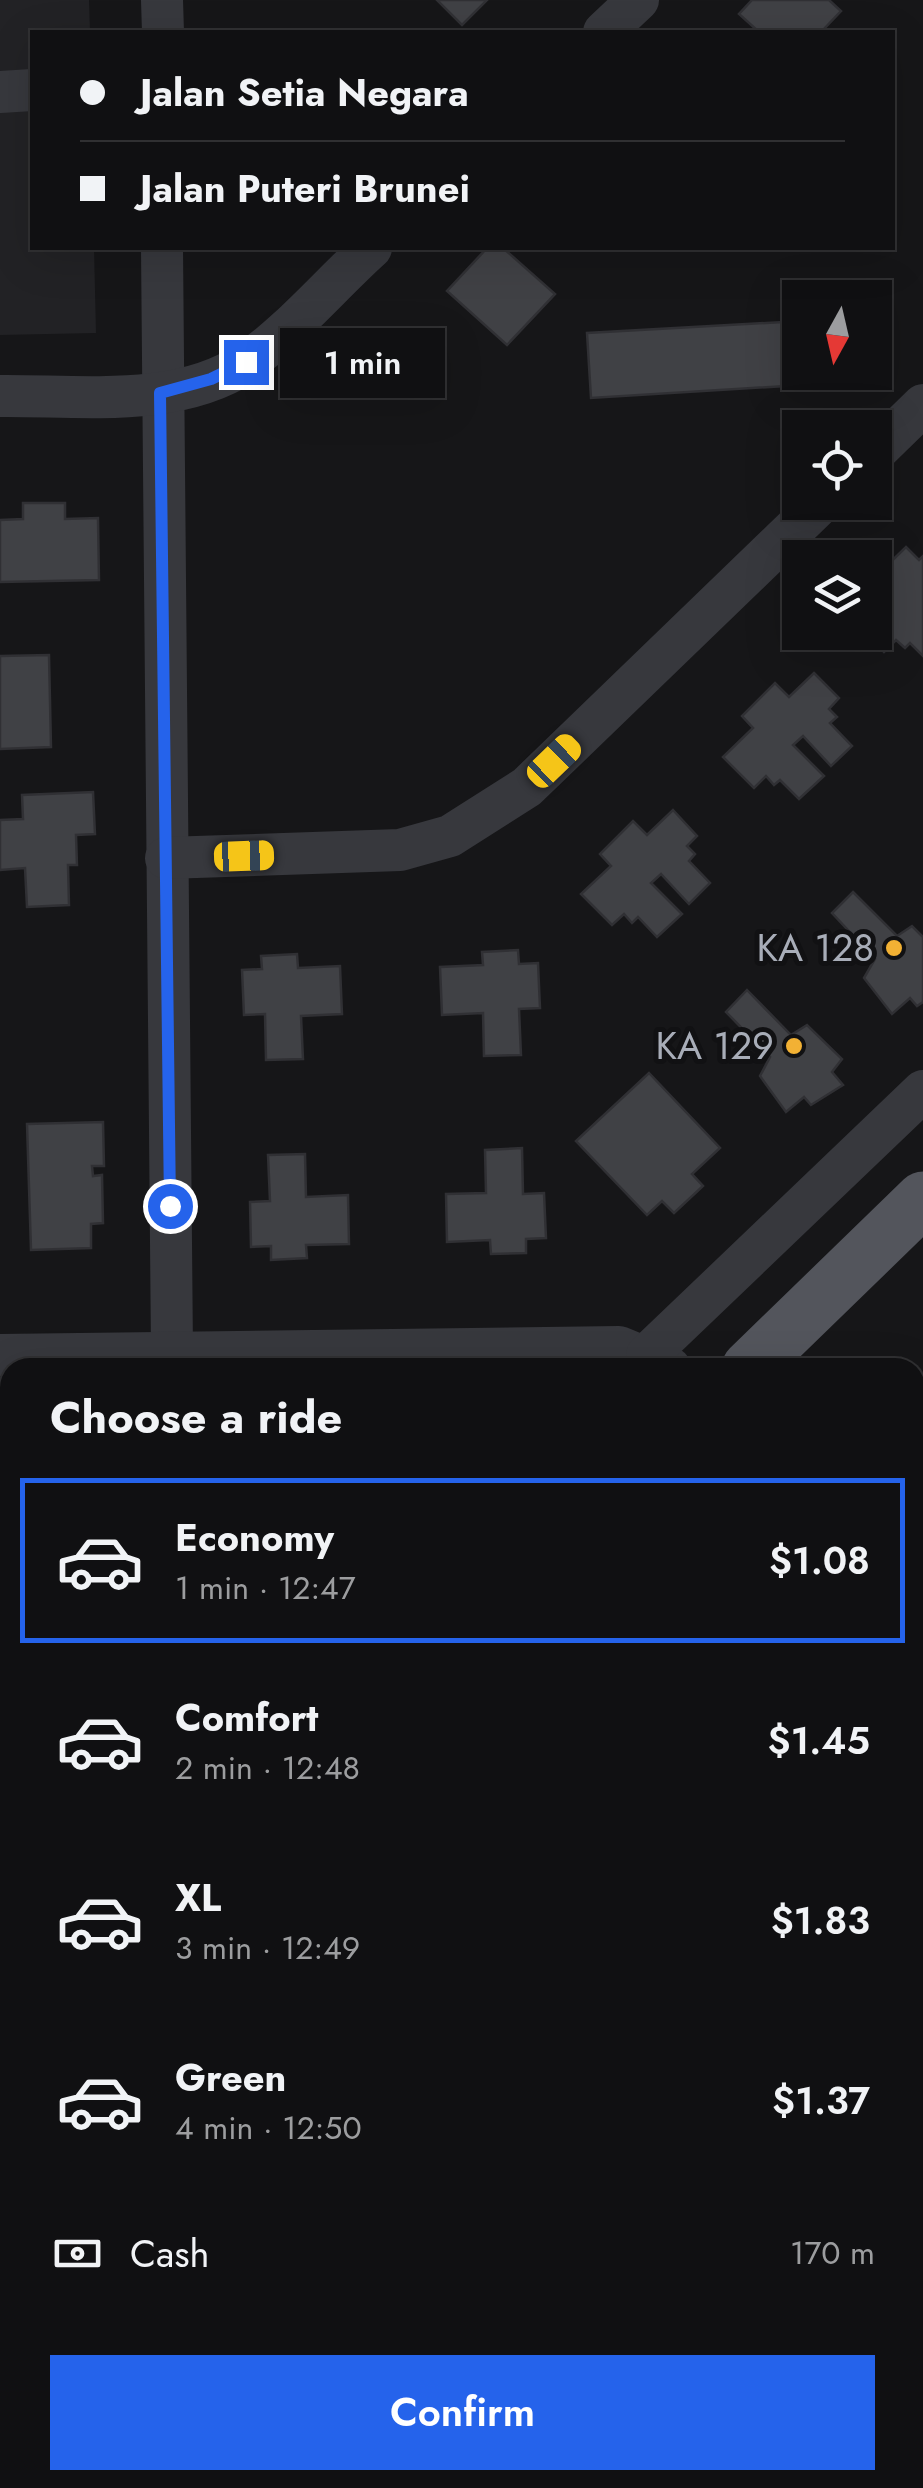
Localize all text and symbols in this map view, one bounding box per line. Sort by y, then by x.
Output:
text: Jalan Setia Negara [140,65,469,120]
text: Jalan Puteri Brunei [140,161,470,216]
north arrow [782,280,892,390]
map controls [782,280,892,650]
callout: 1 min [281,327,446,397]
route end [224,340,269,385]
text: 1 min [324,340,401,386]
button: locate [782,410,892,520]
button: layers [782,540,892,650]
car [522,729,586,793]
car [213,840,275,872]
place label: KA 128 [757,920,874,975]
marker: KA 128 [883,937,905,959]
place label: KA 129 [655,1018,774,1073]
marker: KA 129 [783,1035,805,1057]
route start [148,1184,193,1229]
text: Choose a ride [50,1385,342,1450]
text: Economy [175,1510,334,1565]
icon: car [55,1516,145,1606]
text: $1.08 [769,1533,870,1588]
text: 1 min · 12:47 [175,1565,356,1611]
text: Comfort [175,1690,318,1745]
icon: car [55,1696,145,1786]
text: $1.45 [768,1713,870,1768]
text: 2 min · 12:48 [175,1745,360,1791]
text: XL [175,1870,221,1925]
icon: car [55,1876,145,1966]
text: $1.83 [771,1893,870,1948]
text: 3 min · 12:49 [175,1925,360,1971]
text: Green [175,2050,286,2105]
icon: car [55,2056,145,2146]
text: $1.37 [772,2073,870,2128]
text: 4 min · 12:50 [175,2105,362,2151]
icon: cash [50,2226,105,2281]
text: Cash [130,2226,210,2281]
text: 170 m [790,2230,875,2276]
button: Confirm [50,2355,875,2470]

